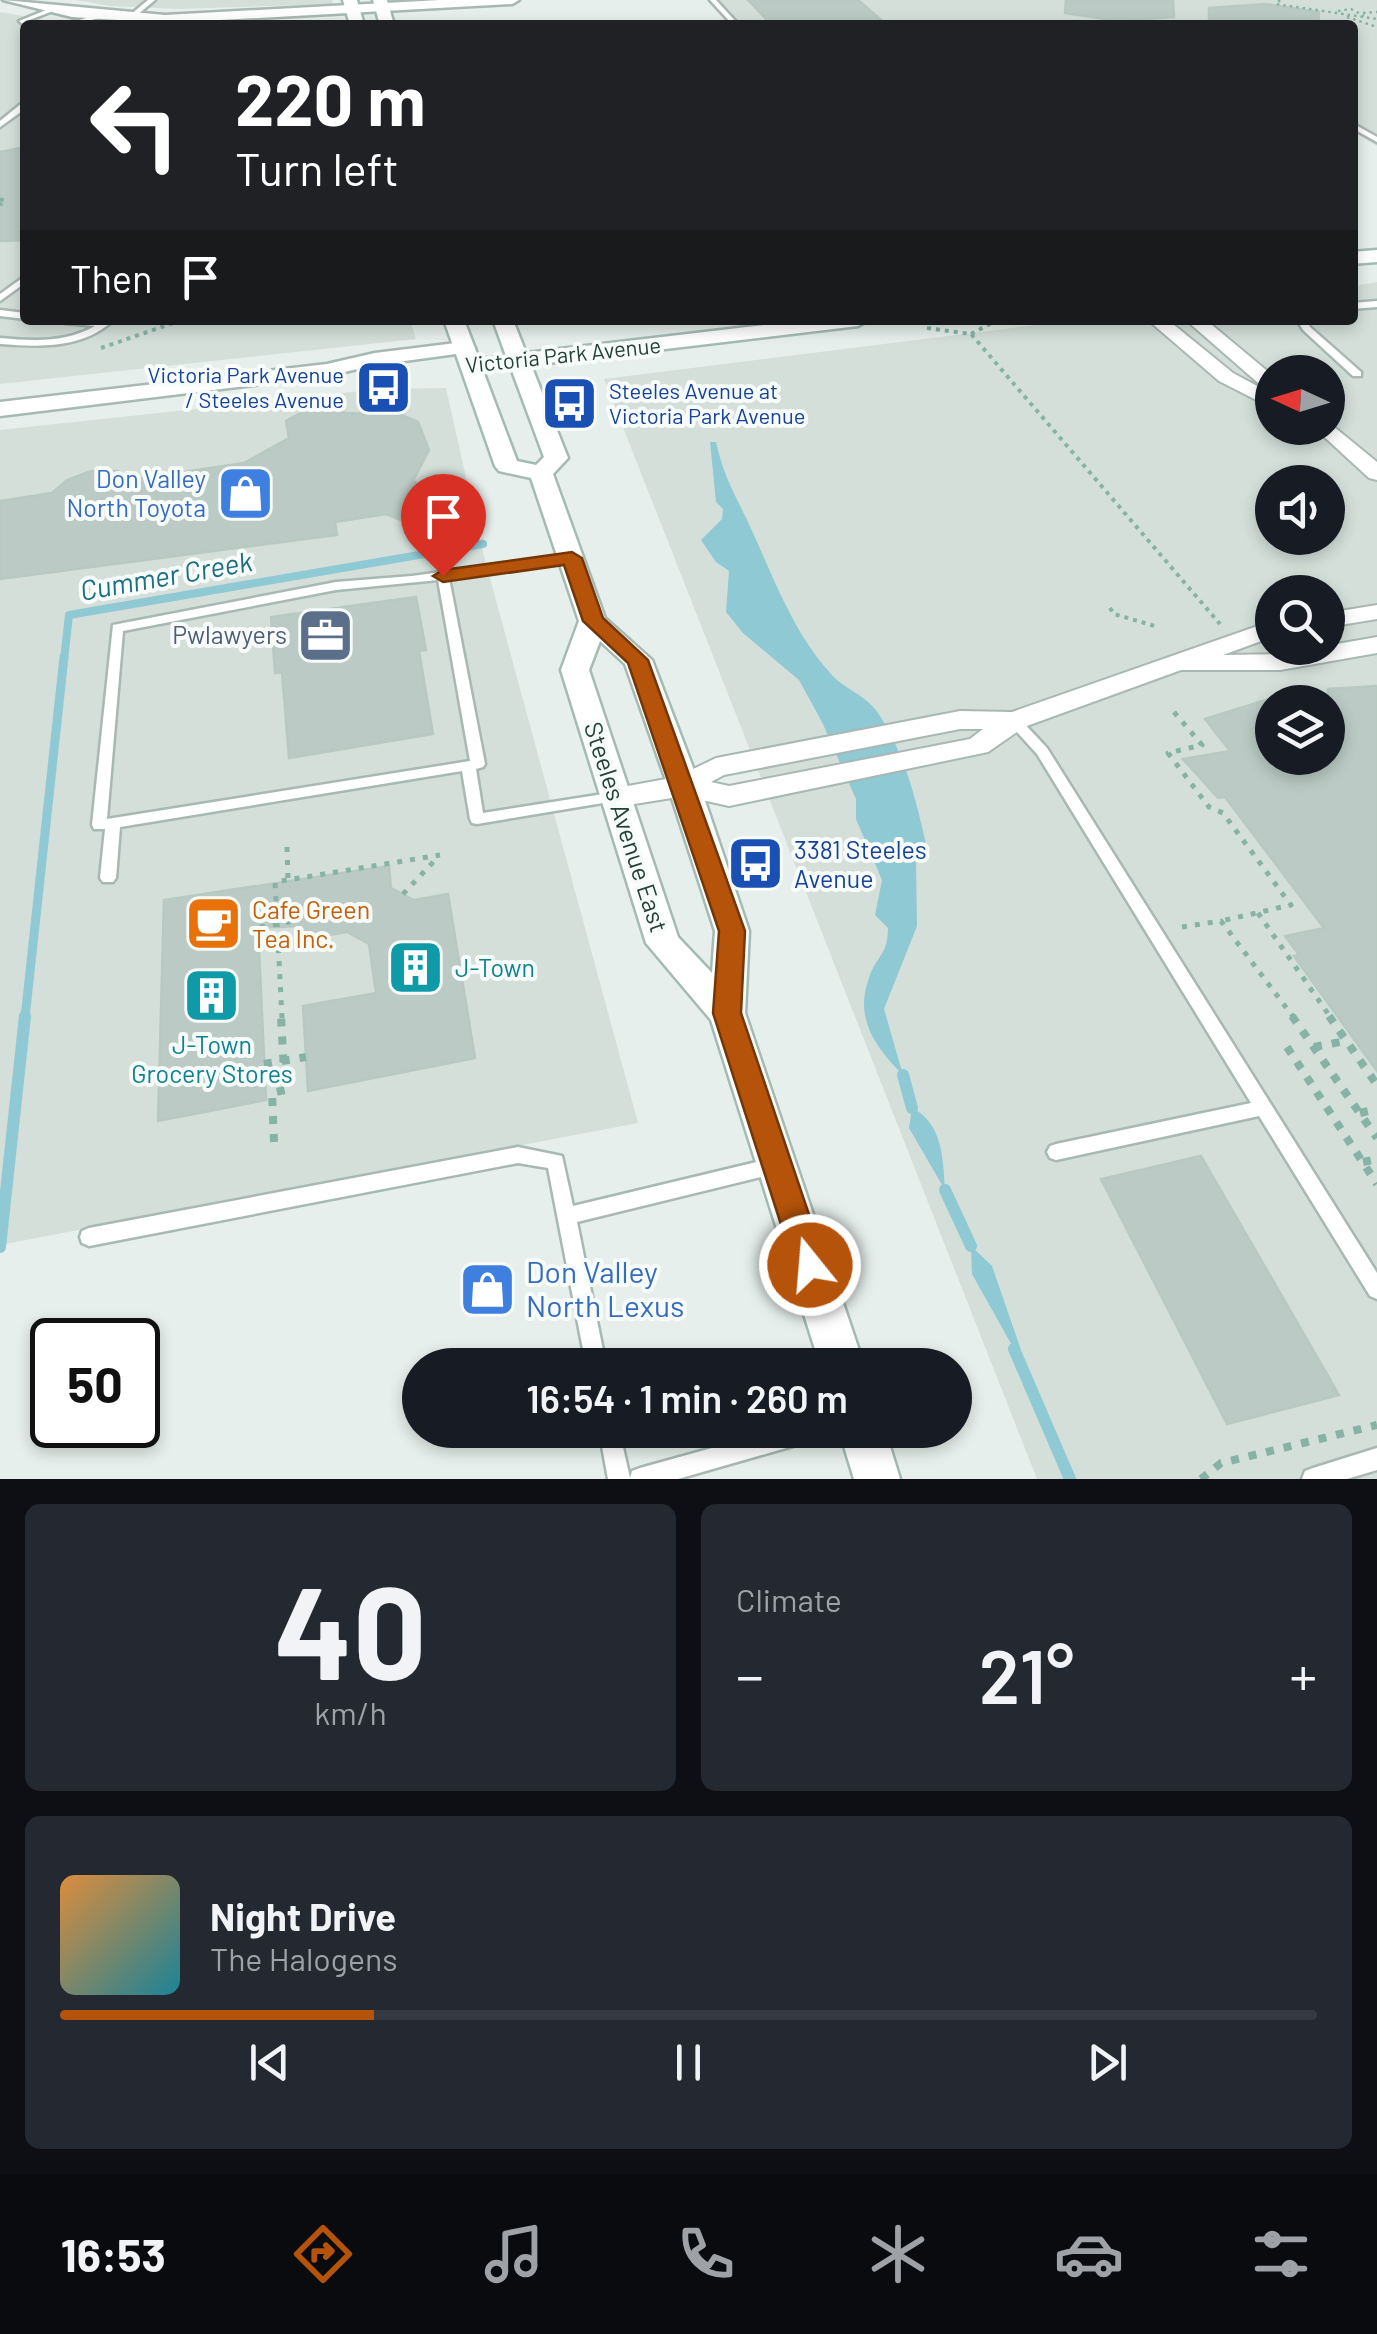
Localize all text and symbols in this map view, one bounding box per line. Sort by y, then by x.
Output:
text: 220 m [235,56,426,140]
icon: left [70,60,200,190]
text: Turn left [235,141,399,195]
icon: arrive [173,250,228,305]
text: Then [70,255,153,301]
street label: Victoria Park Avenue [464,331,662,377]
north arrow [1255,355,1345,445]
map controls [1255,355,1345,775]
bus stop icon: Victoria Park Avenue / Steeles Avenue [353,358,413,418]
place label: Victoria Park Avenue / Steeles Avenue [148,361,344,412]
bus stop icon: Steeles Avenue at Victoria Park Avenue [540,374,600,434]
place label: Steeles Avenue at Victoria Park Avenue [609,377,805,428]
place label: Don Valley North Toyota [66,463,206,522]
shop icon: Don Valley North Toyota [215,463,275,523]
button: sound [1255,465,1345,555]
pin [401,474,486,577]
icon: arrive [416,489,471,544]
water label: Cummer Creek [77,543,255,607]
button: search [1255,575,1345,665]
office icon: Pwlawyers [296,605,356,665]
place label: Pwlawyers [172,619,287,649]
button: layers [1255,685,1345,775]
street label: Steeles Avenue East [579,718,675,936]
bus stop icon: 3381 Steeles Avenue [725,834,785,894]
place label: 3381 Steeles Avenue [794,834,927,893]
cafe icon: Cafe Green Tea Inc. [183,894,243,954]
place label: Cafe Green Tea Inc. [252,894,370,953]
building icon: J-Town [386,938,446,998]
place label: J-Town [455,952,535,982]
building icon: J-Town Grocery Stores [182,966,242,1026]
place label: J-Town Grocery Stores [131,1029,293,1088]
position arrow [758,1213,862,1317]
place label: Don Valley North Lexus [526,1253,685,1323]
shop icon: Don Valley North Lexus [457,1260,517,1320]
speed limit sign: 50 [30,1318,160,1448]
text: 16:54 · 1 min · 260 m [526,1375,848,1421]
text: 40 [274,1550,427,1706]
text: Climate [736,1580,842,1618]
text: 21° [979,1629,1074,1719]
text: − [736,1641,764,1707]
text: + [1289,1641,1317,1707]
text: km/h [314,1693,387,1731]
text: Night Drive [210,1893,396,1939]
text: The Halogens [210,1939,398,1977]
icon: previous [242,2035,297,2090]
icon: pause [661,2035,716,2090]
icon: next [1080,2035,1135,2090]
icon: directions [288,2219,358,2289]
icon: music [479,2219,549,2289]
icon: phone [671,2219,741,2289]
icon: climate [863,2219,933,2289]
icon: car [1054,2219,1124,2289]
icon: filters [1246,2219,1316,2289]
text: 16:53 [61,2227,166,2281]

